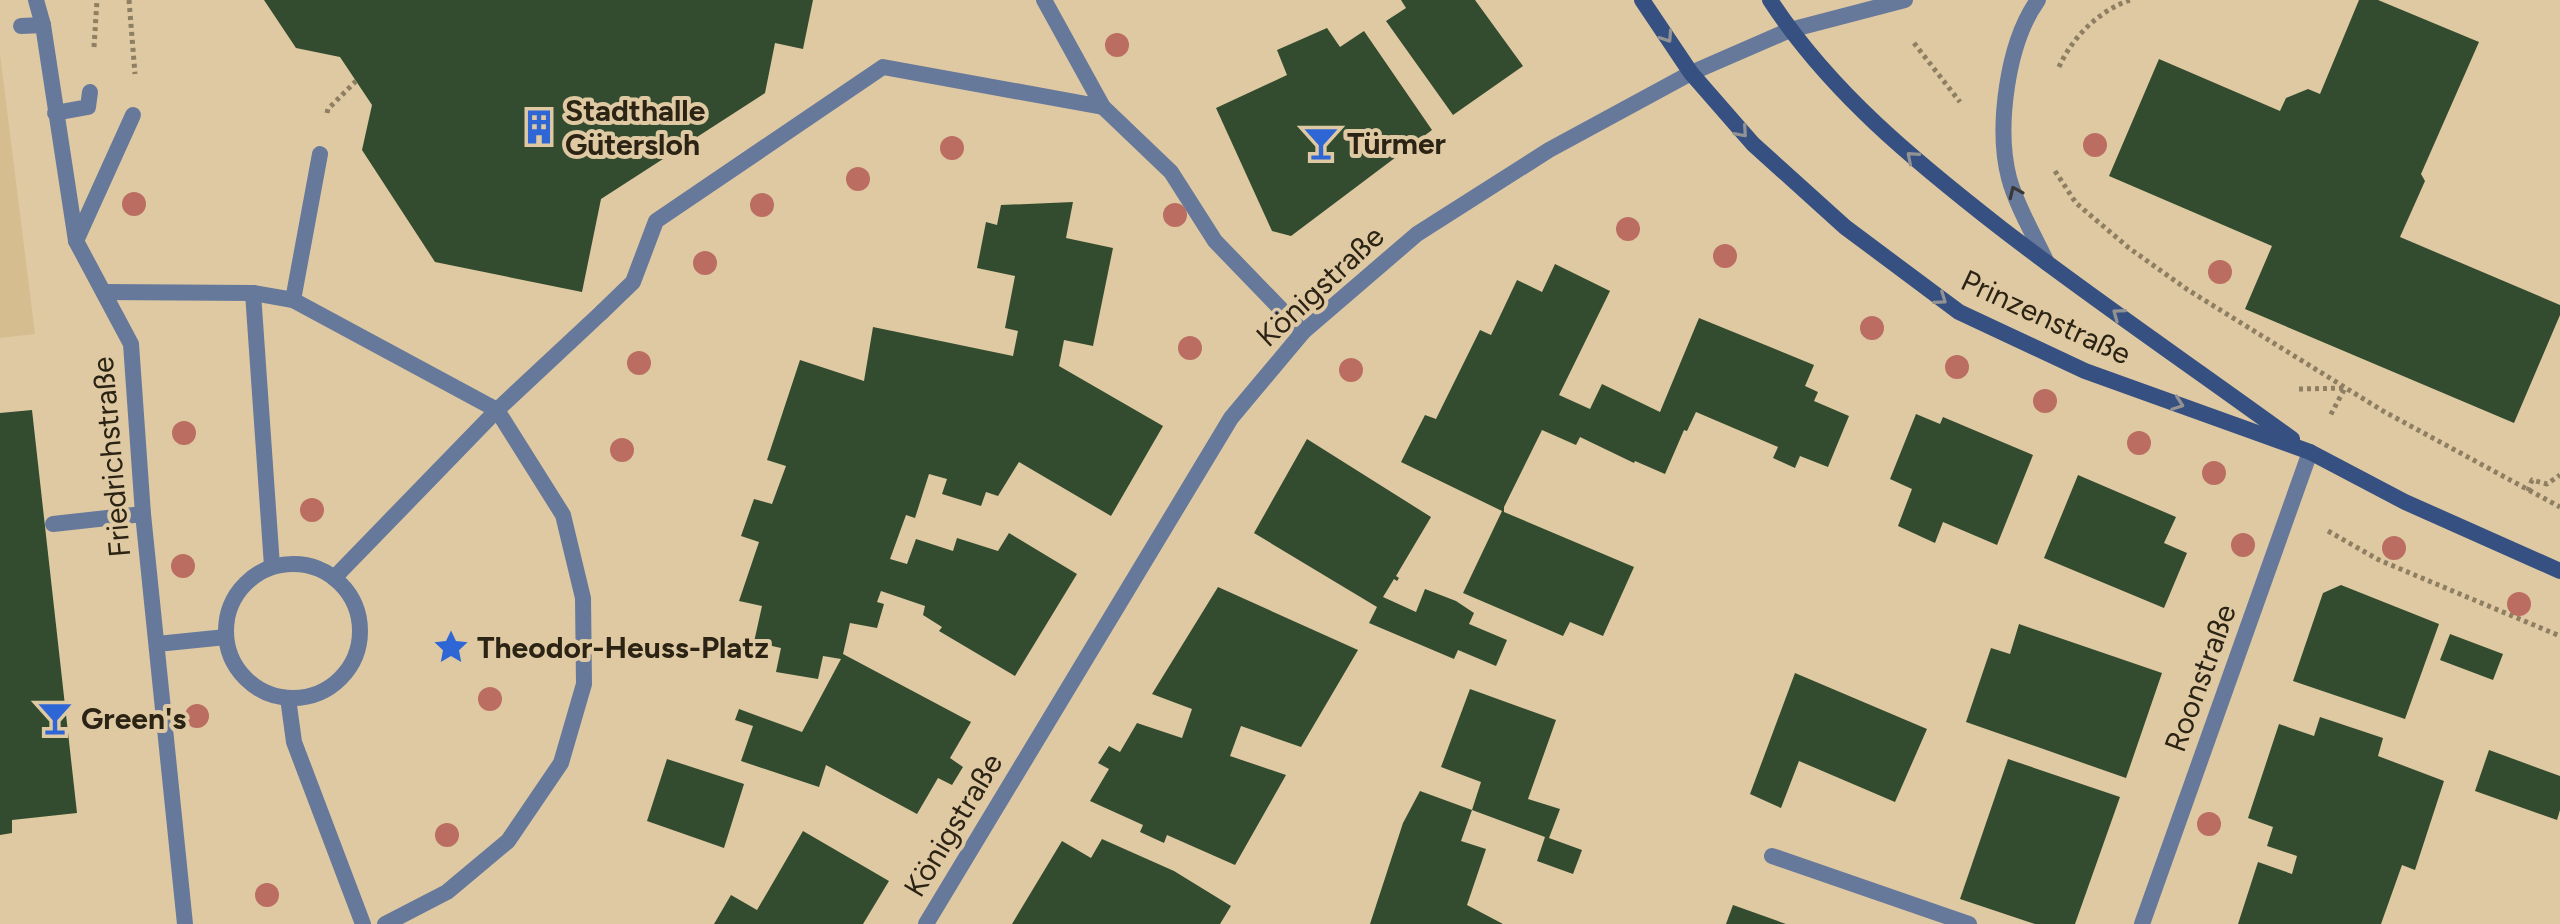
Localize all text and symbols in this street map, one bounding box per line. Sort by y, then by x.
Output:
one-way arrow [1657,28,1672,42]
place label: Stadthalle Gütersloh [565,92,706,163]
building icon: Stadthalle Gütersloh [520,108,558,146]
one-way arrow [1733,122,1747,137]
bar icon: Türmer [1302,124,1340,162]
place label: Türmer [1347,125,1446,162]
one-way arrow [1906,152,1921,166]
one-way arrow [2008,185,2024,200]
street label: Königstraße [1249,218,1391,354]
street label: Prinzenstraße [1955,262,2137,372]
one-way arrow [1932,289,1946,304]
one-way arrow [2113,309,2127,324]
street label: Friedrichstraße [84,355,138,559]
one-way arrow [2170,395,2184,411]
street label: Roonstraße [2156,599,2244,757]
place icon: Theodor-Heuss-Platz [432,628,470,666]
place label: Theodor-Heuss-Platz [477,629,769,666]
bar icon: Green's [36,699,74,737]
place label: Green's [81,700,186,737]
street label: Königstraße [896,747,1010,903]

